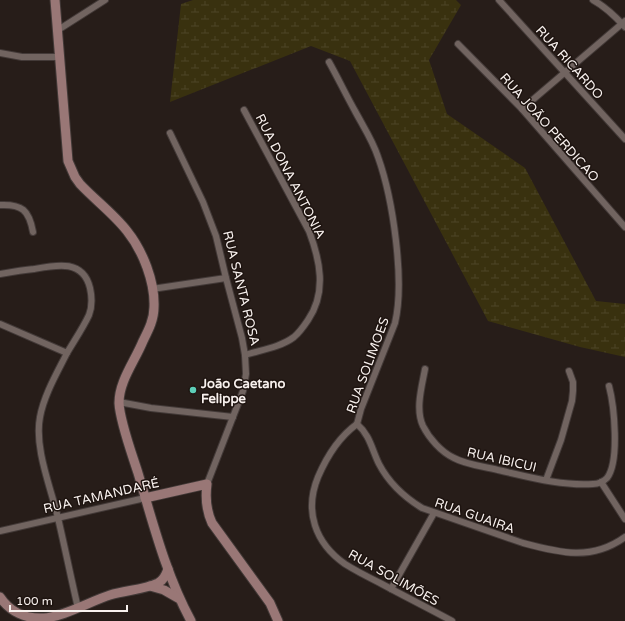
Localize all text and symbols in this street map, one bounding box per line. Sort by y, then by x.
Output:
street label: RUA RICARDO [532,23,606,103]
street label: RUA JOÃO PERDICAO [496,70,602,185]
street label: RUA DONA ANTONIA [252,111,329,242]
street label: RUA SANTA ROSA [219,229,263,348]
street label: RUA SOLIMOES [343,315,393,416]
place label: João Caetano Felippe [200,376,285,407]
marker: João Caetano Felippe [188,385,198,395]
street label: RUA IBICUI [465,444,538,476]
street label: RUA TAMANDARÉ [42,475,161,517]
street label: RUA GUAIRA [432,495,517,537]
street label: RUA SOLIMÕES [345,546,442,609]
scale bar [10,587,127,613]
text: 100 m [16,594,53,608]

